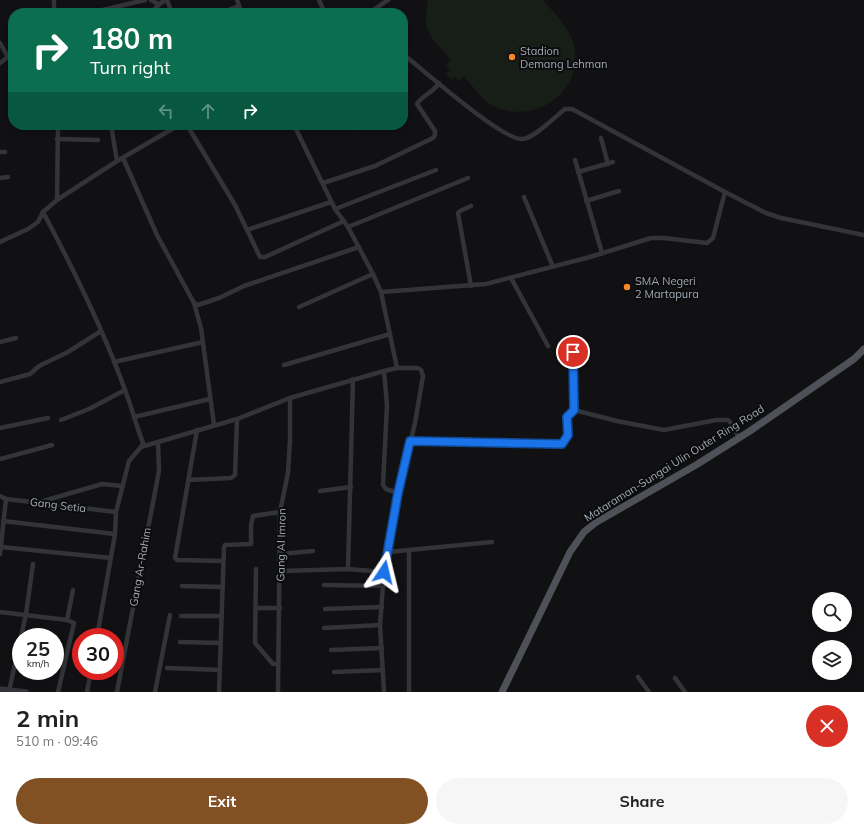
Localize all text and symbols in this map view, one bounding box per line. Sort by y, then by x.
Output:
text: 180 m [90,21,173,56]
icon: right [24,24,76,76]
place label: Stadion Demang Lehman [520,44,607,71]
marker: Stadion Demang Lehman [507,52,517,62]
text: Turn right [90,56,170,79]
icon: left [155,100,177,122]
icon: ahead [197,100,219,122]
icon: right [239,100,261,122]
place label: SMA Negeri 2 Martapura [635,274,699,301]
marker: SMA Negeri 2 Martapura [622,282,632,292]
pin [556,335,590,369]
icon: arrive [562,341,584,363]
street label: Mataraman-Sungai Ulin Outer Ring Road [581,401,767,525]
street label: Gang Setia [29,495,87,515]
street label: Gang Al Imron [273,508,289,582]
street label: Gang Ar-Rahim [126,526,154,608]
position arrow [363,551,405,593]
map controls [812,592,852,680]
button: search [812,592,852,632]
speed limit sign: 30 [72,628,124,680]
text: 25 [26,636,50,661]
button: layers [812,640,852,680]
text: km/h [27,657,49,670]
text: 2 min [16,703,79,733]
button: close [806,705,848,747]
text: 510 m · 09:46 [16,733,98,749]
button: Exit [16,778,428,824]
button: Share [436,778,848,824]

